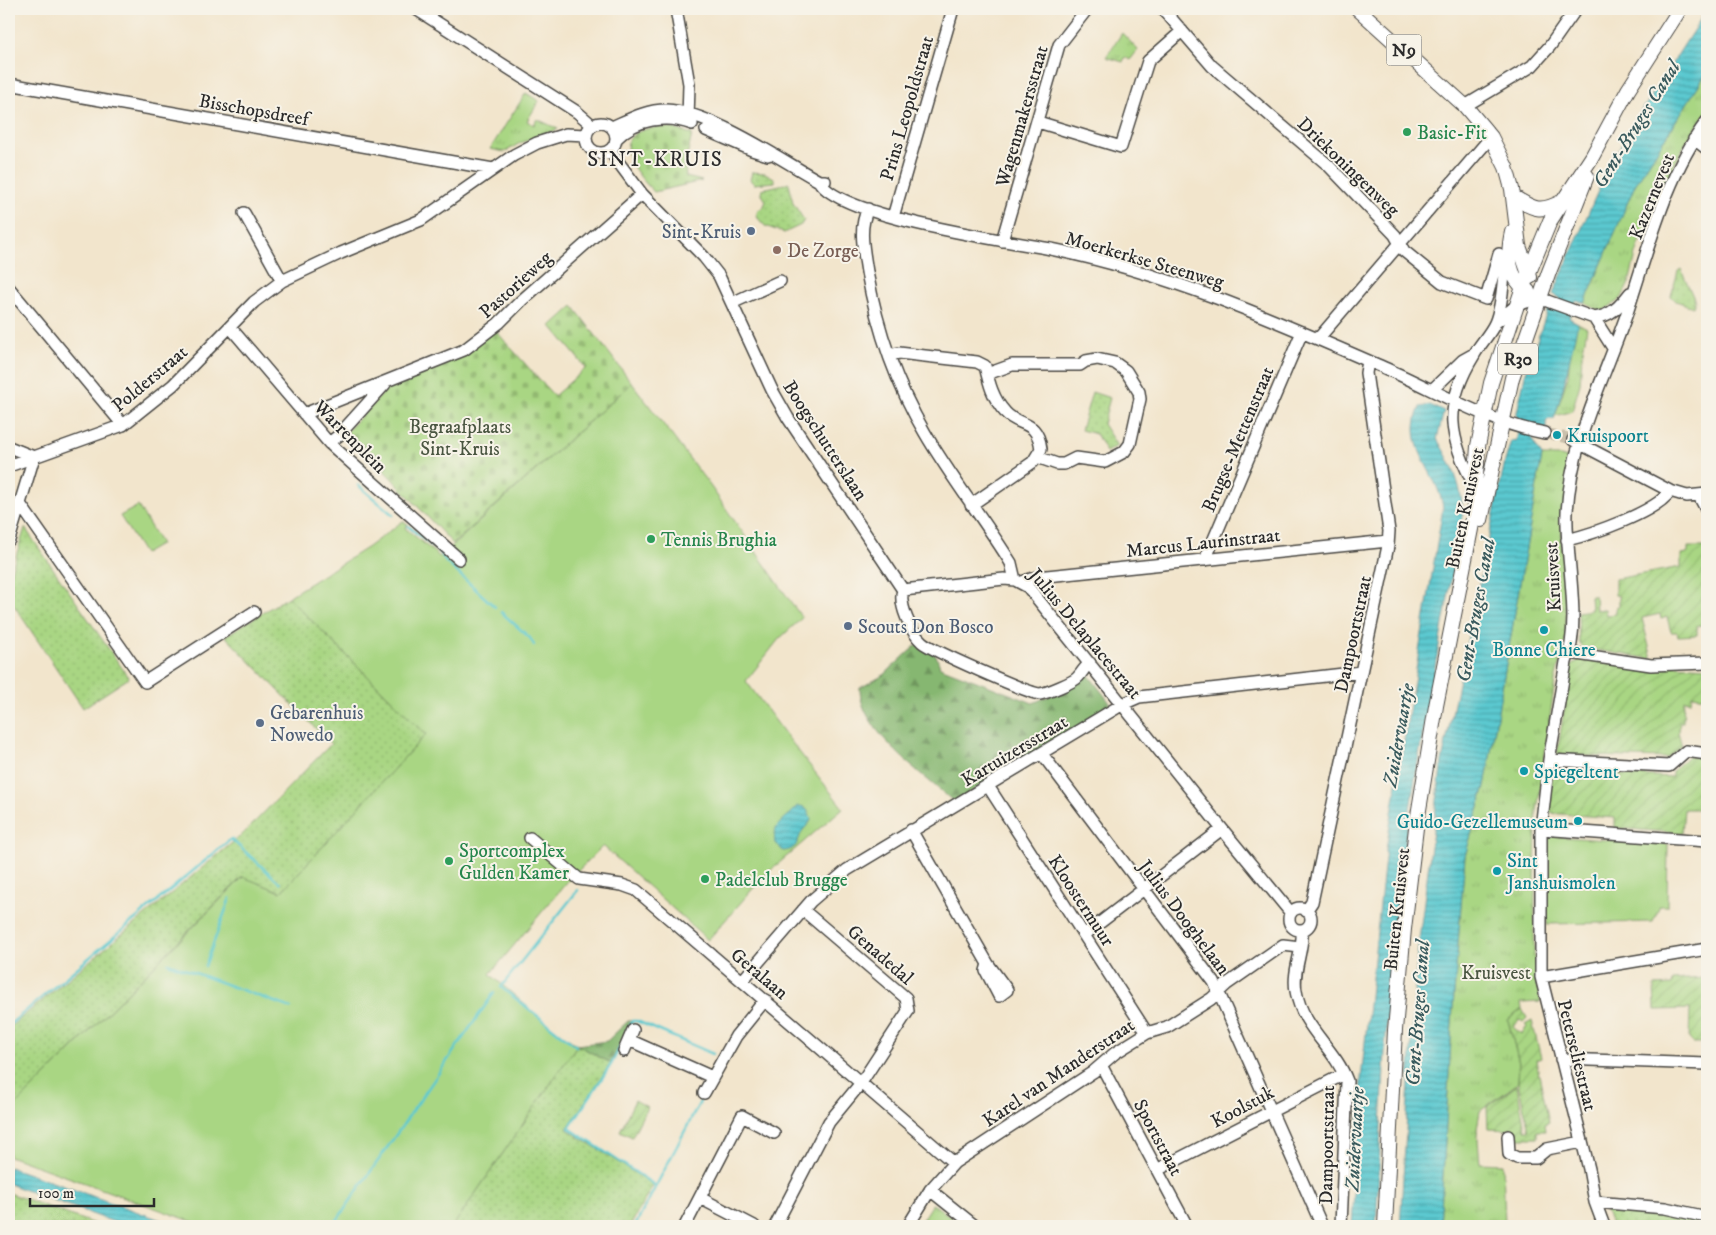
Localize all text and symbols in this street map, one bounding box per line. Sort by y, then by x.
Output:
street label: Prins Leopoldstraat [876,33,939,184]
road number: N9 [1386,34,1422,66]
street label: Wagenmakersstraat [991,43,1054,191]
water label: Gent-Bruges Canal [1588,55,1687,193]
street label: Bisschopsdreef [197,90,313,132]
street label: Driekoningenweg [1292,112,1404,222]
place label: Basic-Fit [1417,122,1487,145]
marker: Basic-Fit [1401,126,1413,138]
district label: SINT-KRUIS [587,147,723,173]
street label: Kazernevest [1625,150,1680,243]
place label: Sint-Kruis [662,221,741,244]
marker: Sint-Kruis [745,225,757,237]
street label: Moerkerkse Steenweg [1063,227,1227,294]
place label: De Zorge [787,240,859,263]
marker: De Zorge [771,244,783,256]
street label: Pastorieweg [475,246,558,324]
street label: Polderstraat [107,341,192,417]
road number: R30 [1498,344,1538,374]
street label: Brugse-Mettenstraat [1197,363,1279,516]
street label: Boogschutterslaan [777,376,872,505]
street label: Warrenplein [308,395,391,478]
park label: Begraafplaats Sint-Kruis [409,416,511,461]
place label: Kruispoort [1567,425,1649,448]
marker: Kruispoort [1551,429,1563,441]
street label: Buiten Kruisvest [1441,446,1490,571]
street label: Marcus Laurinstraat [1125,524,1281,563]
place label: Tennis Brughia [661,529,777,552]
marker: Tennis Brughia [645,533,657,545]
water label: Gent-Bruges Canal [1452,535,1502,684]
street label: Kruisvest [1540,542,1567,612]
street label: Julius Delaplacestraat [1022,562,1146,704]
street label: Dampoortstraat [1330,574,1377,695]
place label: Scouts Don Bosco [858,616,994,639]
marker: Scouts Don Bosco [842,620,854,632]
marker: Bonne Chiere [1538,624,1550,636]
place label: Bonne Chiere [1492,639,1596,662]
water label: Zuidervaartje [1378,680,1421,790]
place label: Gebarenhuis Nowedo [270,702,363,747]
street label: Kartuizersstraat [957,711,1072,792]
marker: Gebarenhuis Nowedo [254,717,266,729]
place label: Spiegeltent [1534,761,1619,784]
marker: Spiegeltent [1518,765,1530,777]
place label: Guido-Gezellemuseum [1397,811,1568,834]
marker: Guido-Gezellemuseum [1572,815,1584,827]
place label: Sportcomplex Gulden Kamer [459,840,569,885]
street label: Buiten Kruisvest [1380,847,1415,972]
place label: Sint Janshuismolen [1505,850,1616,895]
street label: Kloostermuur [1043,851,1119,951]
street label: Julius Dooghelaan [1132,854,1235,980]
marker: Sportcomplex Gulden Kamer [443,855,455,867]
marker: Sint Janshuismolen [1491,865,1503,877]
place label: Padelclub Brugge [715,869,848,892]
marker: Padelclub Brugge [699,873,711,885]
street label: Genadedal [842,920,918,990]
water label: Gent-Bruges Canal [1401,938,1436,1087]
street label: Geralaan [726,943,793,1005]
park label: Kruisvest [1461,962,1531,985]
street label: Peterseliestraat [1552,997,1602,1113]
street label: Karel van Manderstraat [979,1014,1139,1133]
street label: Koolstuk [1207,1081,1279,1134]
street label: Dampoortstraat [1315,1085,1340,1205]
water label: Zuidervaartje [1340,1085,1371,1193]
street label: Sportstraat [1128,1095,1187,1180]
scale bar [30,1175,154,1207]
text: 100 m [38,1184,74,1203]

